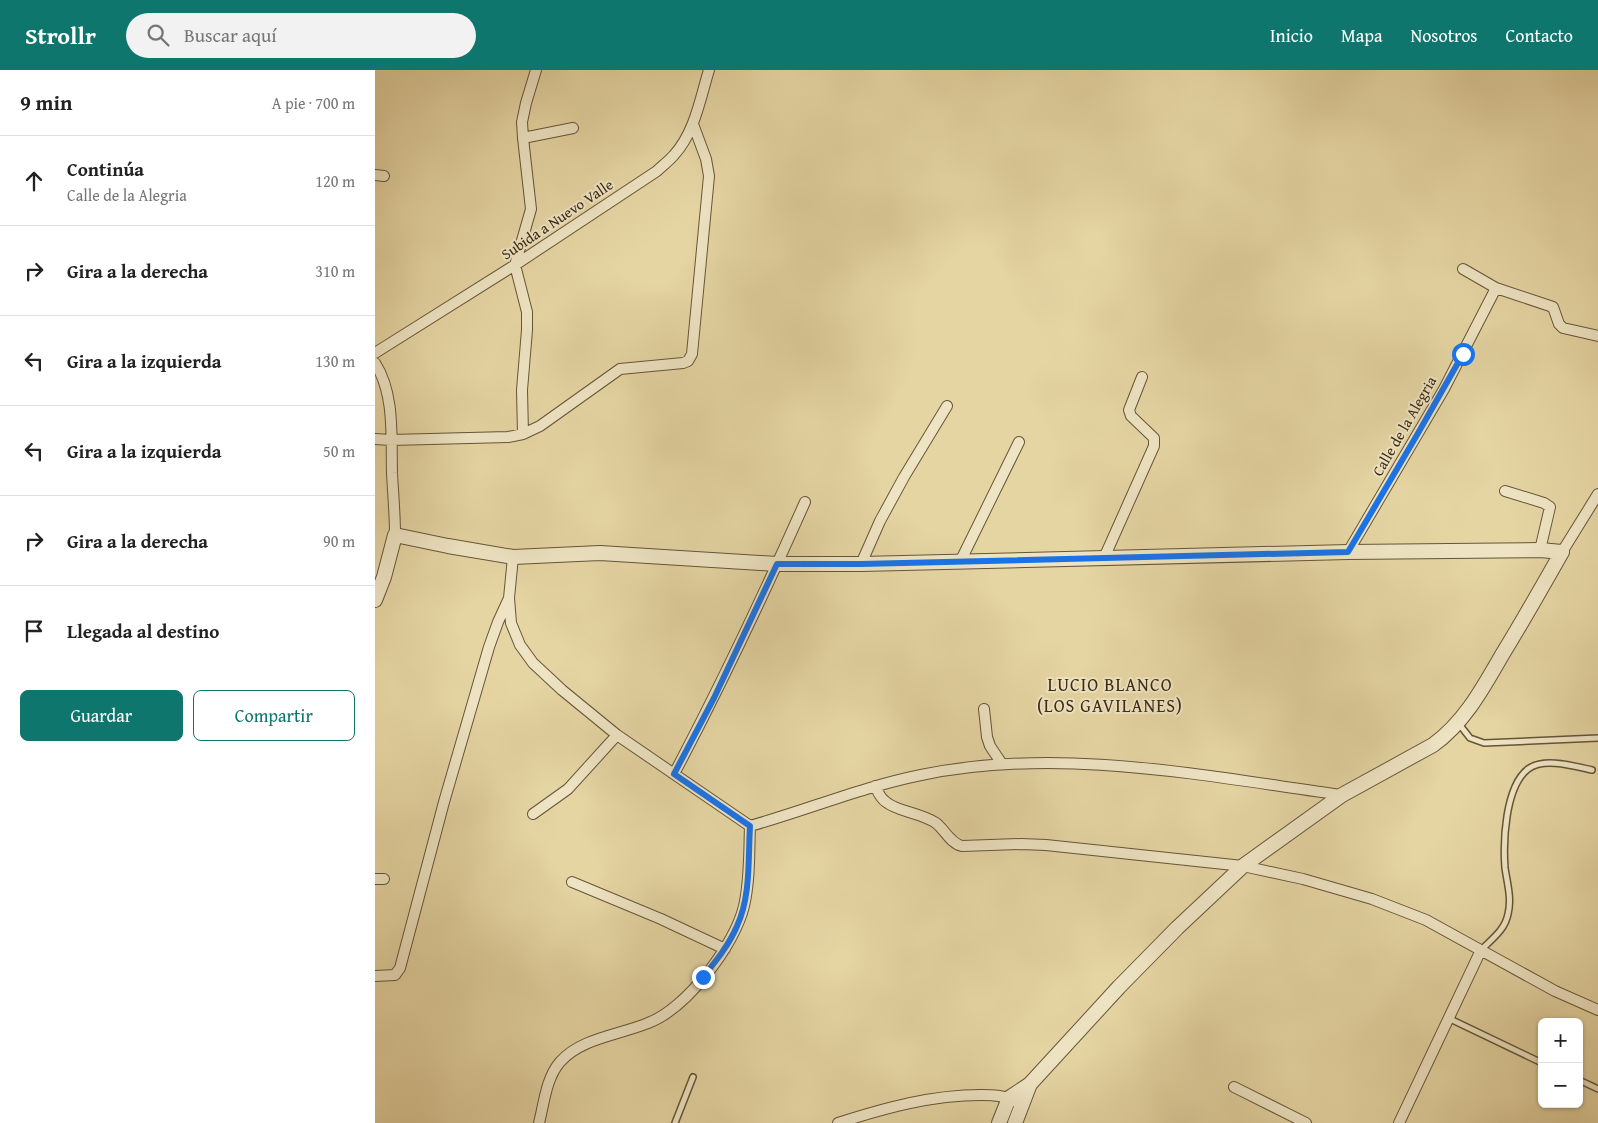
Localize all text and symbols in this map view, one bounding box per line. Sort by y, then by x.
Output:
search box [126,13,476,58]
text: Strollr [25,18,96,53]
icon: search [144,21,172,49]
text: Buscar aquí [184,21,277,49]
text: Inicio [1270,22,1313,49]
text: Mapa [1341,22,1382,49]
text: Nosotros [1410,22,1478,49]
text: Contacto [1506,22,1573,49]
text: 9 min [20,87,72,118]
text: A pie · 700 m [272,91,355,115]
text: Continúa [67,155,144,183]
icon: ahead [20,167,48,195]
text: 120 m [315,169,355,193]
street label: Subida a Nuevo Valle [497,174,617,264]
text: Calle de la Alegria [67,183,187,207]
icon: right [20,257,48,285]
text: Gira a la derecha [67,257,208,285]
text: 310 m [315,259,355,283]
route start [1452,343,1475,366]
icon: left [20,347,48,375]
text: Gira a la izquierda [67,347,222,375]
text: 130 m [315,349,355,373]
street label: Calle de la Alegria [1367,372,1441,480]
icon: left [20,437,48,465]
text: Gira a la izquierda [67,437,222,465]
text: 50 m [323,439,355,463]
icon: right [20,527,48,555]
text: Gira a la derecha [67,527,208,555]
text: 90 m [323,529,355,553]
icon: arrive [20,617,48,645]
text: Llegada al destino [67,617,219,645]
district label: LUCIO BLANCO (LOS GAVILANES) [1037,671,1183,719]
button: Guardar [20,690,183,741]
button: Compartir [193,690,355,741]
route end [692,966,715,989]
map controls [1538,1018,1583,1108]
button: + [1538,1018,1583,1063]
button: − [1538,1063,1583,1108]

